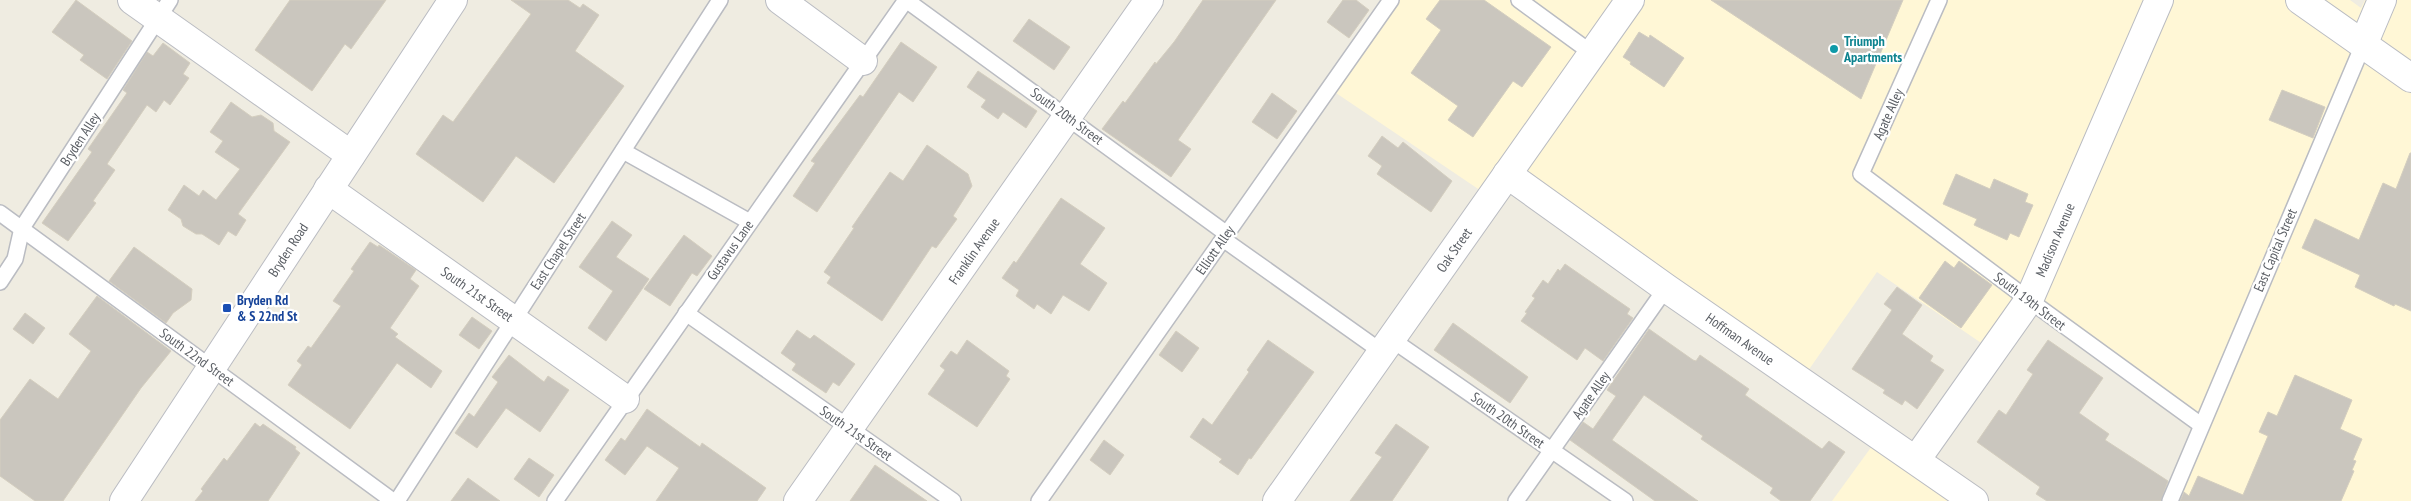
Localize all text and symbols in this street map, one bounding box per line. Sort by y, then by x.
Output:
place label: Triumph Apartments [1843,32,1902,66]
marker: Triumph Apartments [1828,43,1840,55]
street label: South 20th Street [1027,84,1107,149]
street label: Agate Alley [1869,85,1908,142]
street label: Bryden Alley [56,108,104,169]
street label: Madison Avenue [2031,200,2079,280]
street label: East Capital Street [2249,205,2301,294]
street label: East Chapel Street [526,209,590,293]
street label: Franklin Avenue [944,214,1004,288]
street label: Gustavus Lane [703,216,757,284]
street label: Bryden Road [264,220,312,280]
street label: Elliott Alley [1192,221,1239,278]
street label: Oak Street [1432,224,1476,276]
street label: South 21st Street [437,262,517,326]
street label: South 19th Street [1990,268,2070,334]
place label: Bryden Rd & S 22nd St [237,291,297,325]
marker: Bryden Rd & S 22nd St [221,302,233,314]
street label: Hoffman Avenue [1702,309,1778,369]
street label: South 22nd Street [156,324,238,390]
street label: Agate Alley [1568,367,1614,422]
street label: South 20th Street [1468,388,1548,452]
street label: South 21st Street [816,401,896,465]

